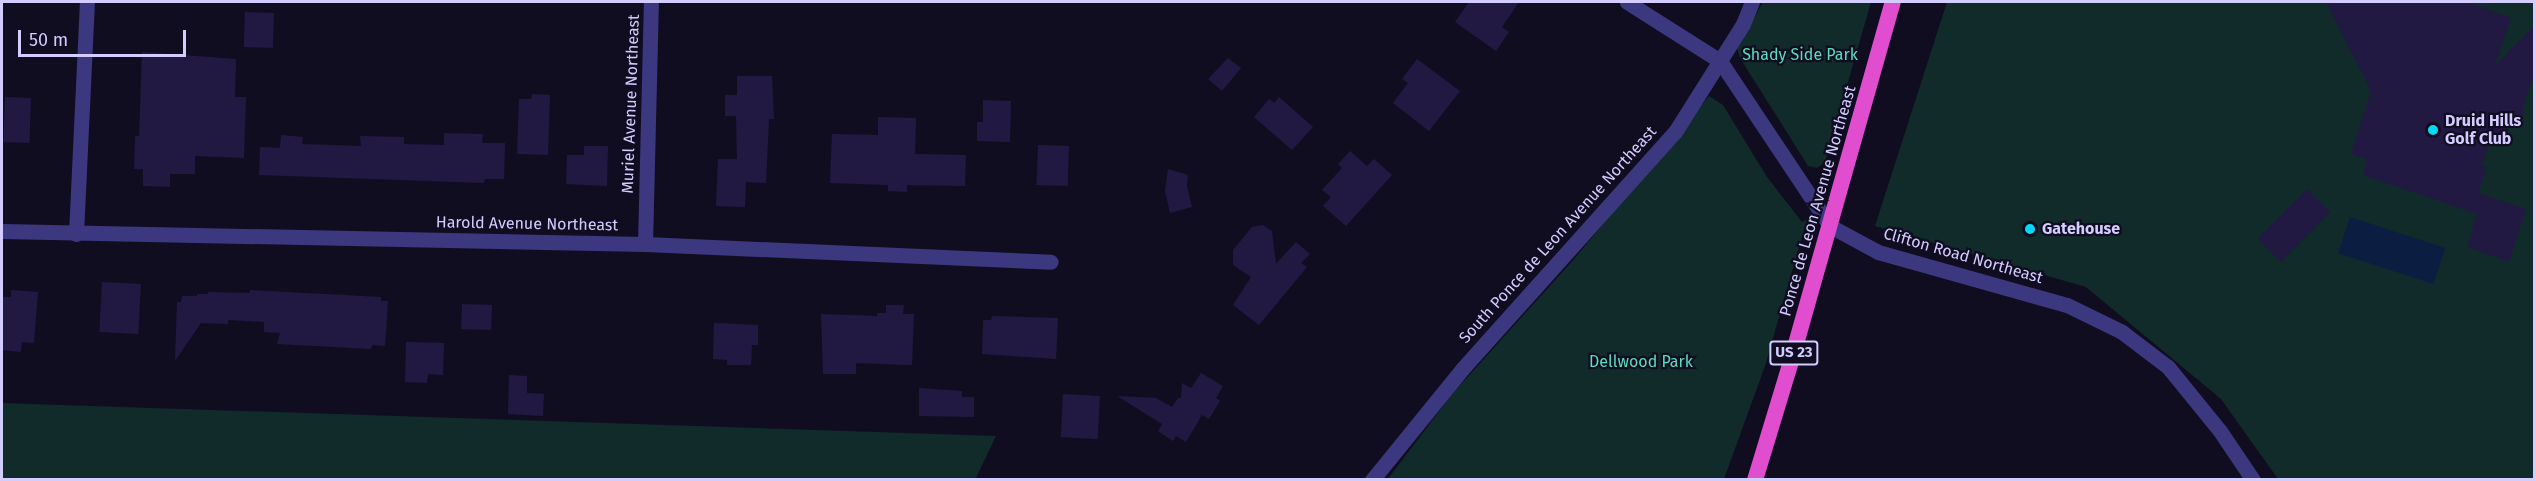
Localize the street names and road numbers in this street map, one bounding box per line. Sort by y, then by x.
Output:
street label: Muriel Avenue Northeast [618,14,644,194]
street label: Ponce de Leon Avenue Northeast [1776,84,1860,318]
street label: South Ponce de Leon Avenue Northeast [1455,122,1661,348]
street label: Harold Avenue Northeast [436,213,618,235]
street label: Clifton Road Northeast [1881,224,2045,288]
road number: US 23 [1768,341,1820,365]

